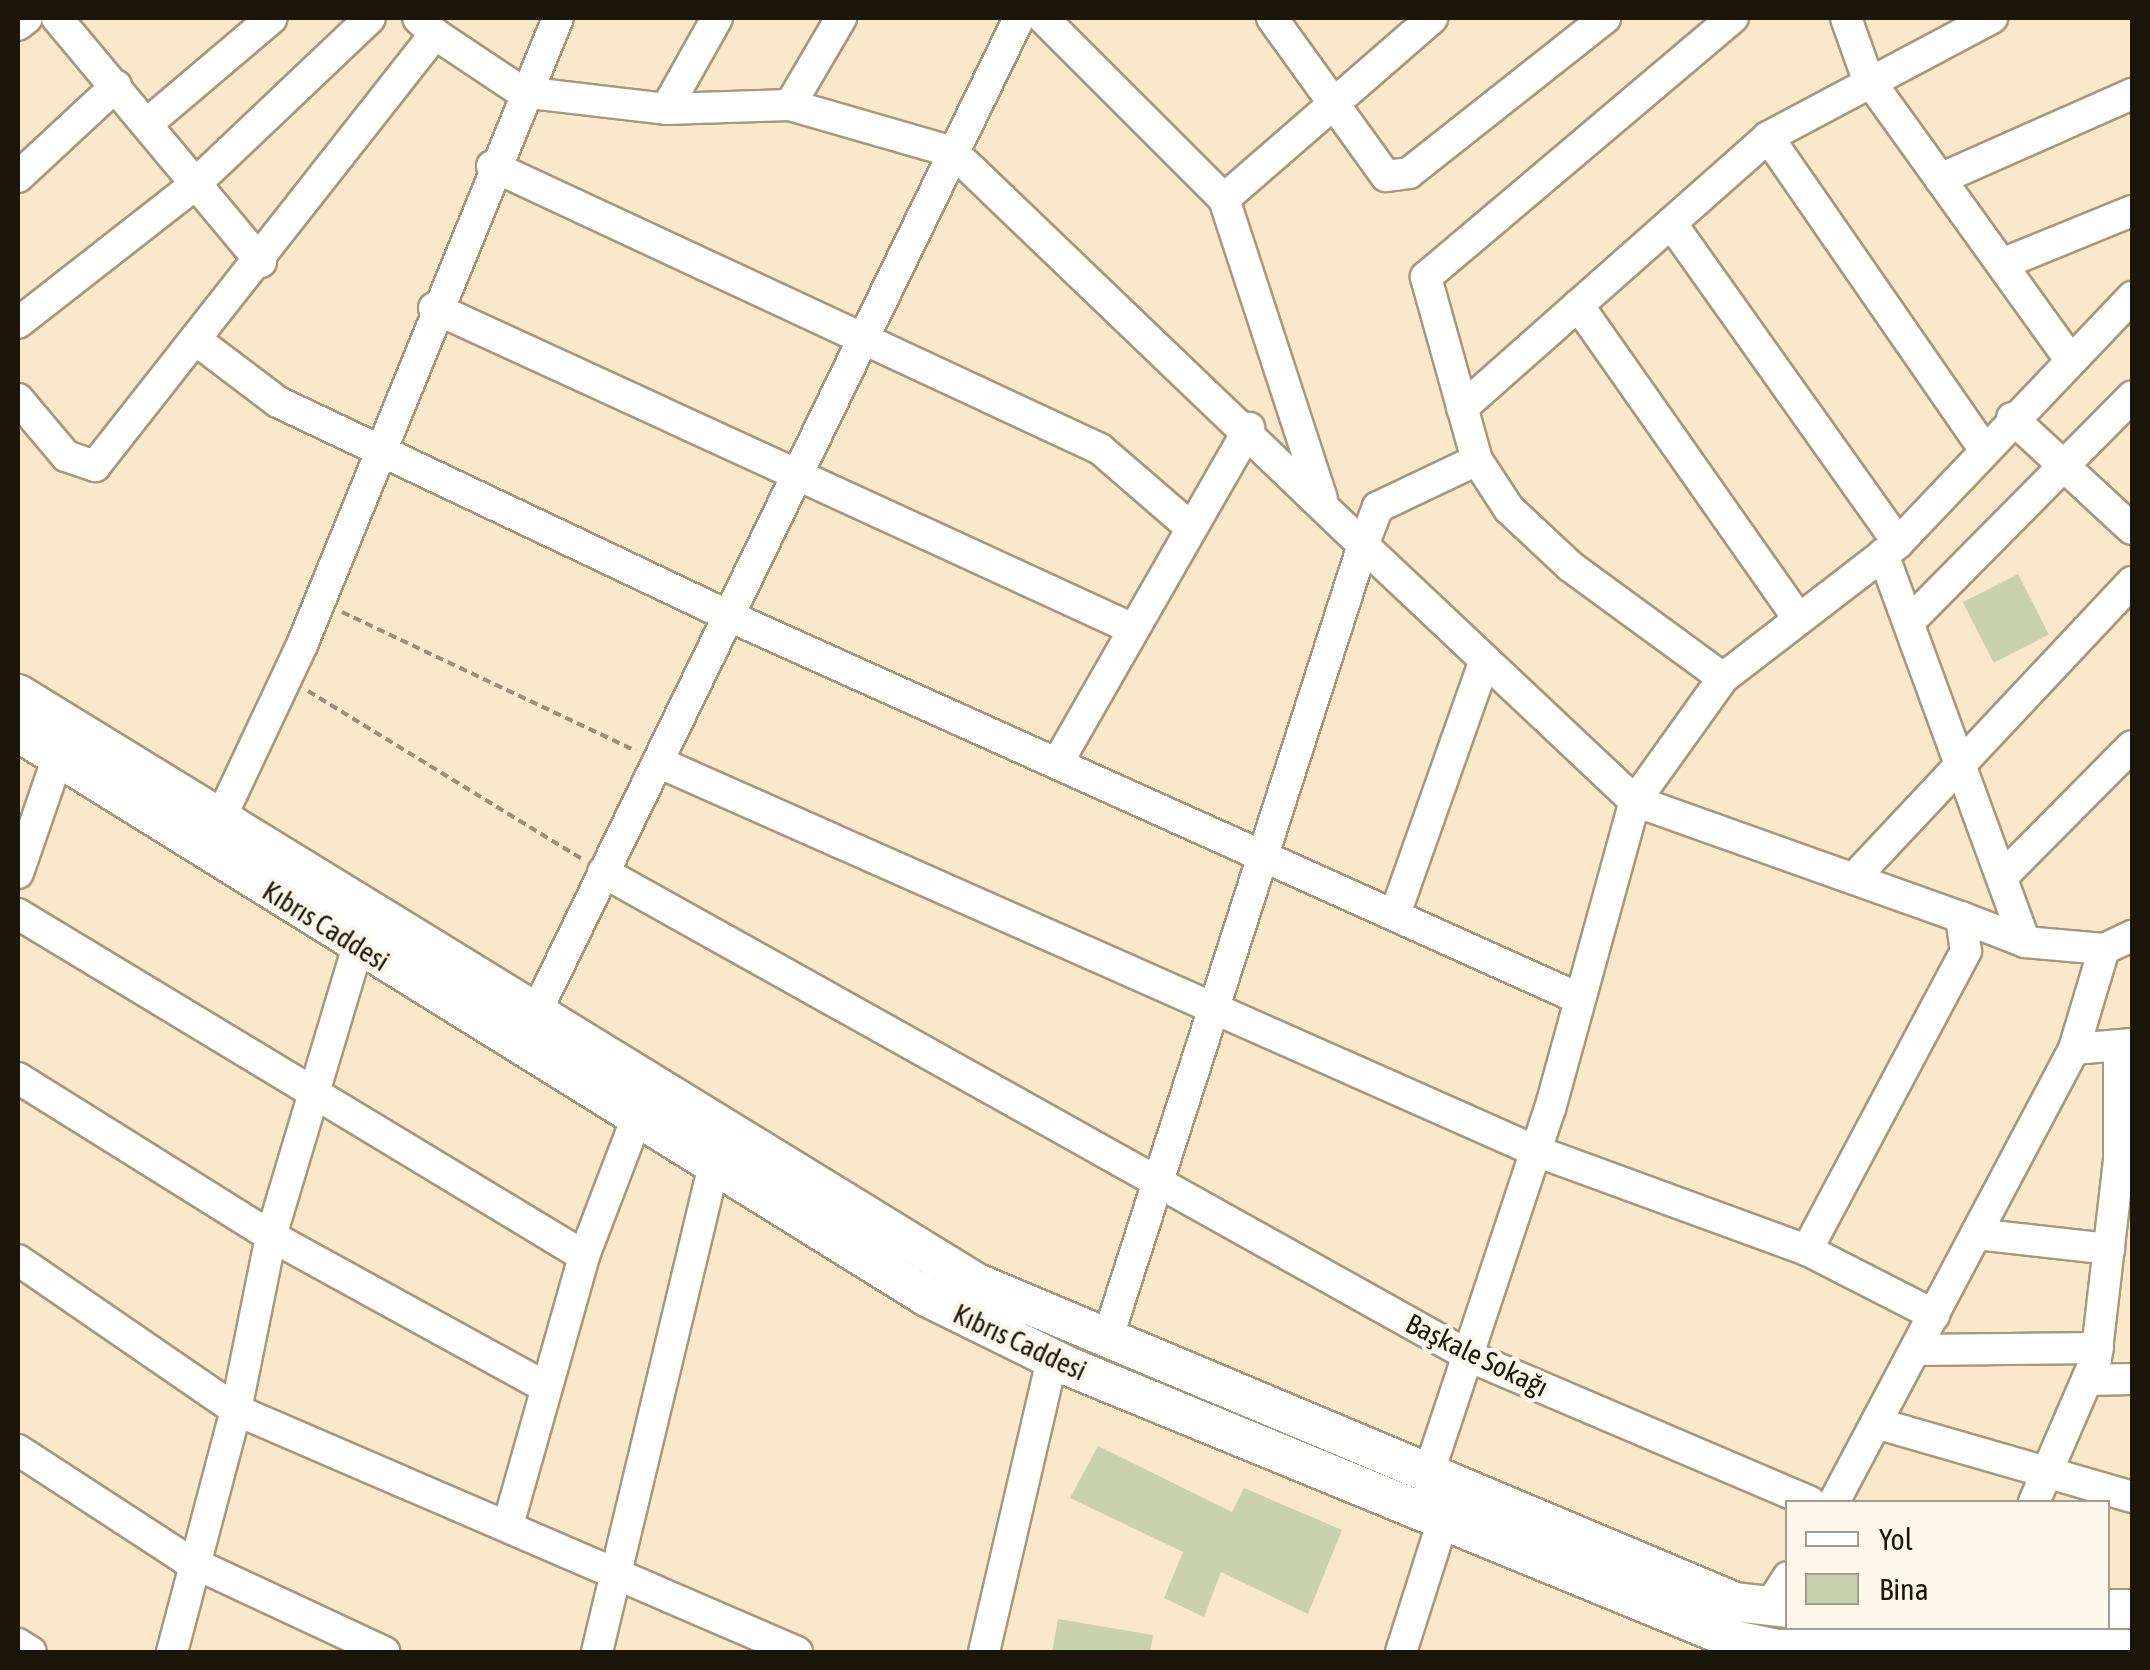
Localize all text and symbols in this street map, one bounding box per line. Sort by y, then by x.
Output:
street label: Kıbrıs Caddesi [256,874,396,978]
street label: Kıbrıs Caddesi [948,1297,1092,1387]
street label: Başkale Sokağı [1400,1306,1554,1404]
legend [1785,1500,2110,1630]
text: Yol [1879,1522,1913,1556]
text: Bina [1879,1572,1929,1606]

